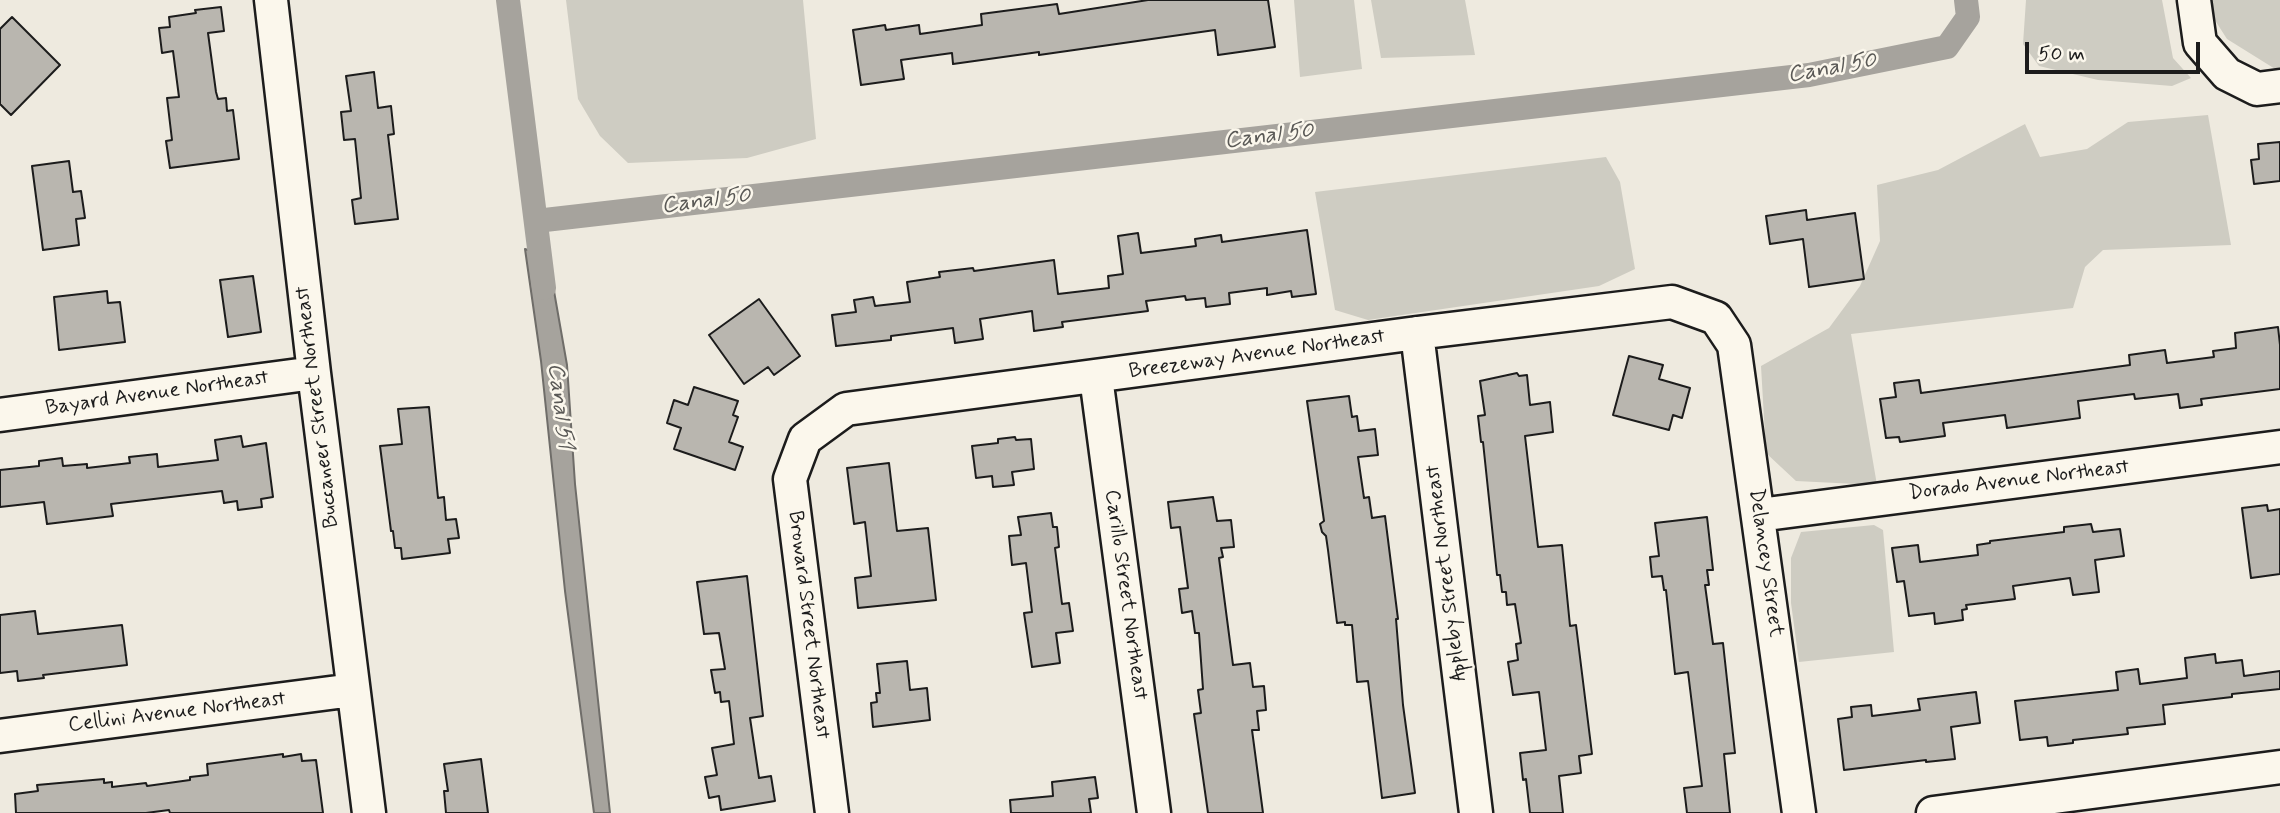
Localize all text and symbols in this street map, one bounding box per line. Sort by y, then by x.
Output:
scale bar [2028,28,2203,72]
text: 50 m [2038,40,2085,68]
water label: Canal 50 [1786,48,1878,90]
water label: Canal 50 [1223,118,1315,156]
water label: Canal 50 [660,183,752,221]
street label: Buccaneer Street Northeast [291,285,345,529]
street label: Breezeway Avenue Northeast [1127,325,1387,385]
water label: Canal 51 [540,362,578,450]
street label: Bayard Avenue Northeast [44,366,270,422]
street label: Dorado Avenue Northeast [1907,455,2131,507]
street label: Appleby Street Northeast [1421,463,1473,683]
street label: Delancey Street [1742,487,1788,639]
street label: Carillo Street Northeast [1098,488,1152,702]
street label: Broward Street Northeast [781,509,835,741]
street label: Cellini Avenue Northeast [67,687,287,739]

